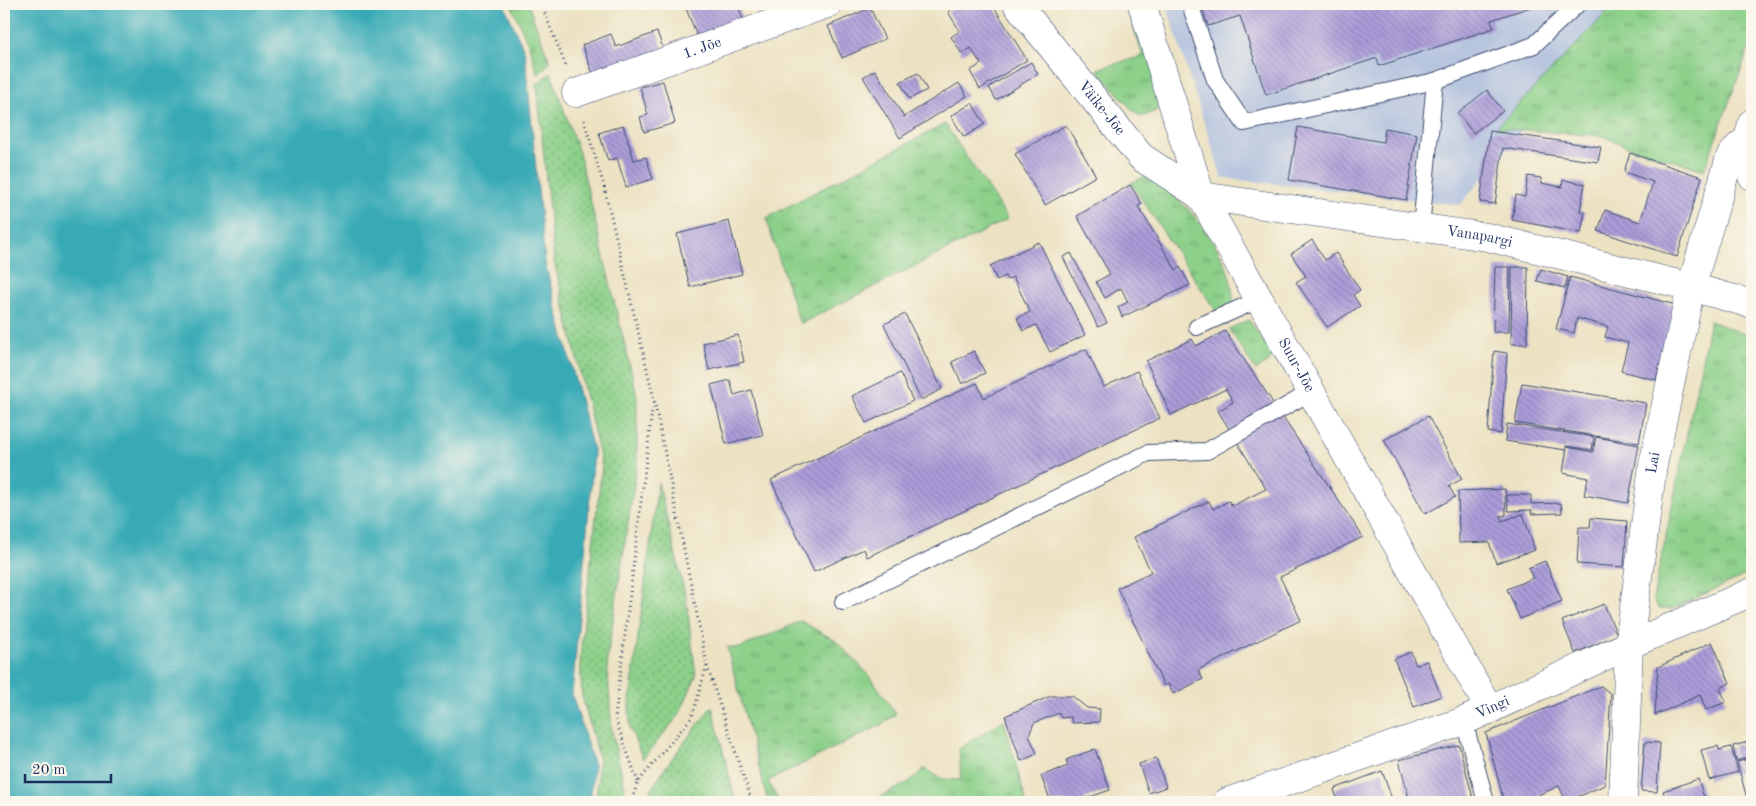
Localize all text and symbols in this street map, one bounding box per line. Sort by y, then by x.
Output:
street label: 1. Jõe [681,35,724,62]
street label: Väike-Jõe [1075,78,1128,138]
street label: Vanapargi [1445,224,1514,250]
street label: Suur-Jõe [1275,336,1317,395]
street label: Lai [1644,451,1663,474]
street label: Vingi [1473,694,1512,722]
scale bar [25,751,111,783]
text: 20 m [32,763,66,778]

